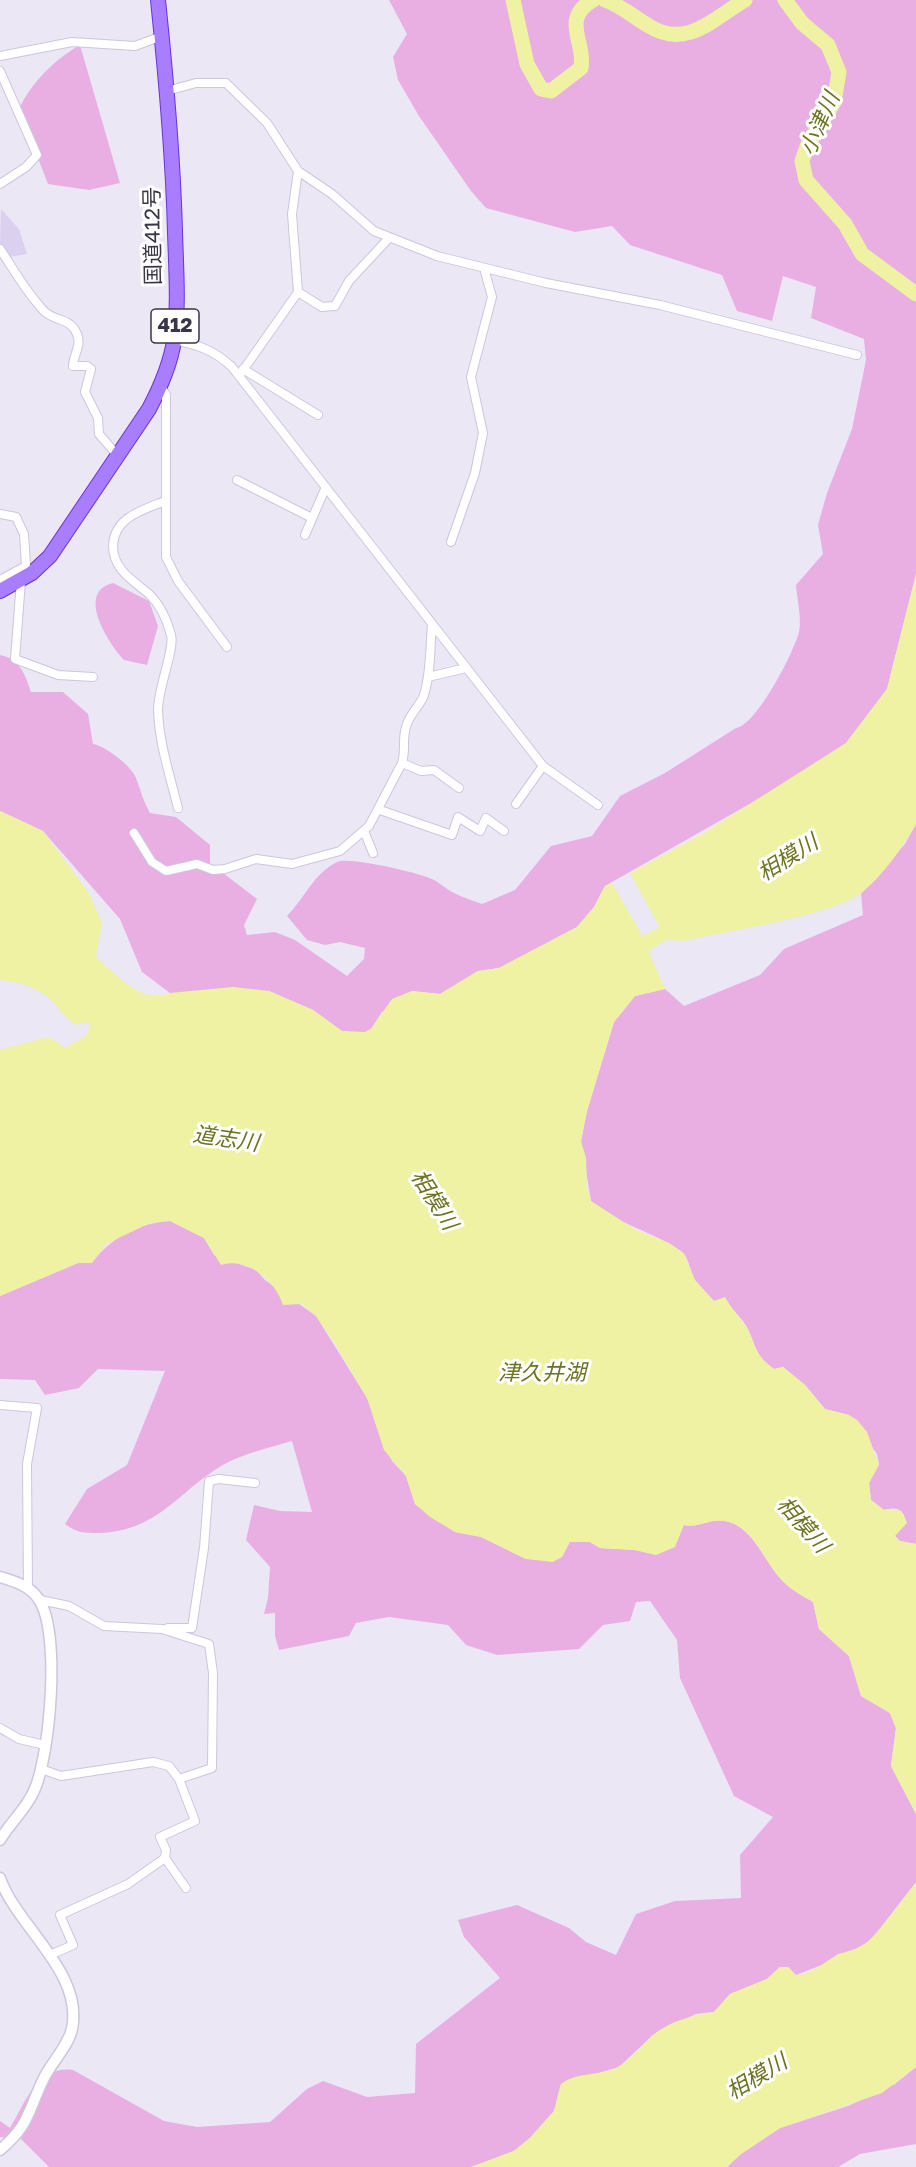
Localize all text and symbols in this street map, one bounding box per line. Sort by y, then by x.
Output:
water label: 小津川 [795,88,845,160]
street label: 国道412号 [140,187,166,285]
road number: 412 [151,309,199,343]
water label: 相模川 [753,829,823,887]
water label: 道志川 [191,1121,261,1157]
water label: 相模川 [405,1165,463,1235]
water label: 津久井湖 [498,1360,586,1386]
water label: 相模川 [771,1491,835,1559]
water label: 相模川 [722,2049,792,2105]

